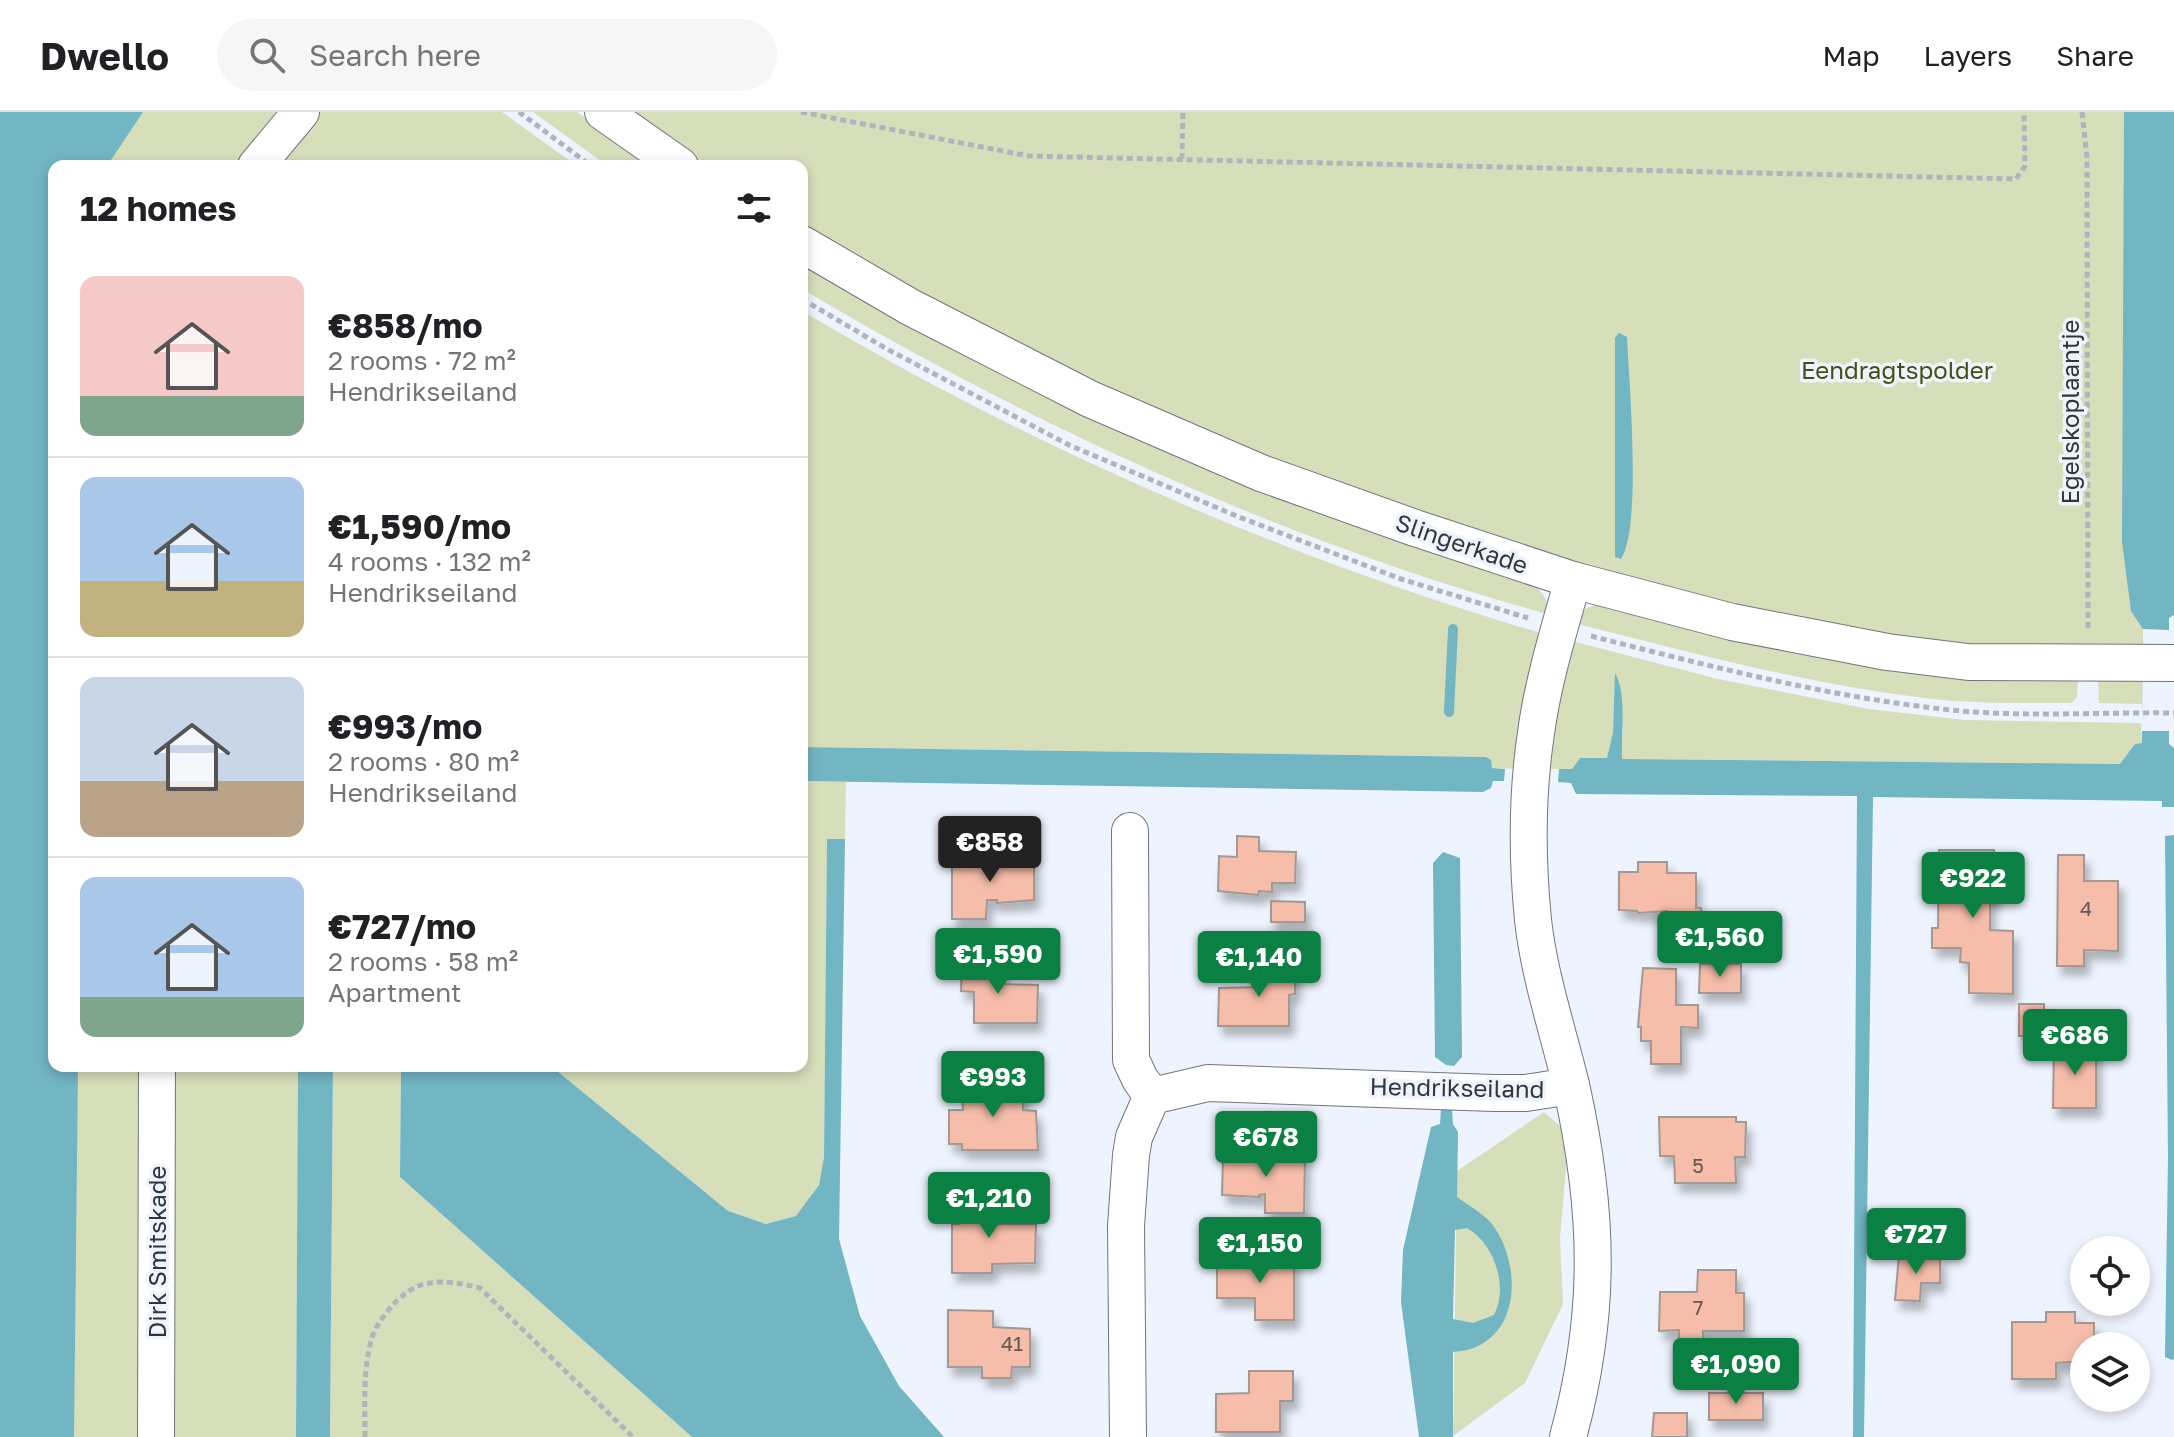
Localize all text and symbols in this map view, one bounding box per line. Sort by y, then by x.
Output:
search box [217,19,777,91]
text: Dwello [40,33,169,78]
icon: search [245,33,289,77]
text: Search here [309,37,481,73]
text: Map [1822,39,1880,72]
text: Layers [1924,39,2012,72]
text: Share [2056,39,2134,72]
icon: filters [732,186,776,230]
text: 12 homes [80,188,237,228]
text: €858/mo [328,305,483,345]
icon: home [144,308,240,404]
street label: Egelskoplaantje [2055,320,2084,505]
text: 2 rooms · 72 m² [328,345,516,376]
park label: Eendragtspolder [1801,355,1993,384]
text: Hendrikseiland [328,376,517,407]
text: €1,590/mo [328,506,511,546]
street label: Slingerkade [1392,507,1532,579]
icon: home [144,509,240,605]
text: 4 rooms · 132 m² [328,546,531,577]
text: Hendrikseiland [328,577,517,608]
text: €993/mo [328,706,482,746]
icon: home [144,709,240,805]
text: 2 rooms · 80 m² [328,746,519,777]
text: Hendrikseiland [328,777,517,808]
pin: €858 [943,816,1037,884]
text: €858 [956,826,1024,857]
pin: €922 [1926,852,2020,920]
text: €922 [1940,862,2006,893]
house number: 4 [2080,896,2092,920]
text: €727/mo [328,906,476,946]
icon: home [144,909,240,1005]
pin: €1,560 [1655,911,1785,979]
text: €1,560 [1675,921,1765,952]
pin: €1,590 [933,928,1063,996]
pin: €1,140 [1194,931,1324,999]
text: €1,590 [953,938,1043,969]
text: €1,140 [1216,941,1302,972]
text: 2 rooms · 58 m² [328,946,518,977]
text: Apartment [328,977,461,1008]
pin: €686 [2028,1009,2122,1077]
text: €686 [2041,1019,2109,1050]
pin: €993 [946,1051,1040,1119]
text: €993 [959,1061,1027,1092]
street label: Hendrikseiland [1369,1071,1545,1103]
pin: €678 [1219,1111,1313,1179]
text: €678 [1233,1121,1299,1152]
house number: 5 [1692,1153,1704,1177]
street label: Dirk Smitskade [142,1165,171,1339]
pin: €1,210 [924,1172,1054,1240]
text: €1,210 [946,1182,1032,1213]
pin: €727 [1869,1208,1963,1276]
pin: €1,150 [1195,1217,1325,1285]
text: €727 [1885,1218,1947,1249]
text: €1,150 [1217,1227,1303,1258]
map controls [2070,1236,2150,1412]
button: locate [2070,1236,2150,1316]
house number: 7 [1693,1295,1703,1319]
house number: 41 [1001,1331,1023,1355]
button: layers [2070,1332,2150,1412]
pin: €1,090 [1671,1338,1801,1406]
text: €1,090 [1691,1348,1781,1379]

